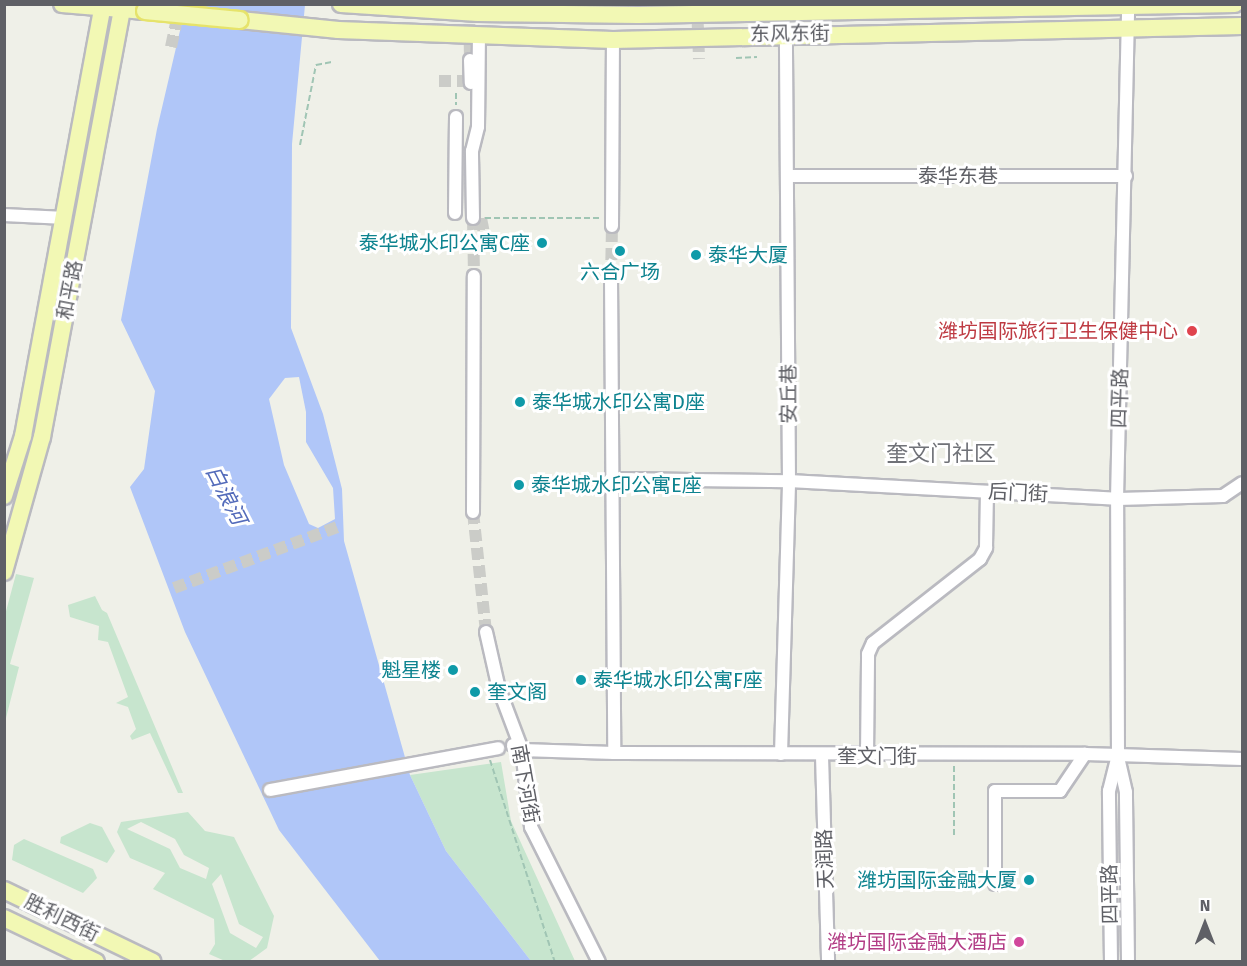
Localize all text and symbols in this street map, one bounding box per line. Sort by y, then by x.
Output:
street label: 东风东街 [750,21,830,47]
street label: 泰华东巷 [918,164,998,188]
place label: 泰华城水印公寓C座 [359,231,530,255]
marker: 泰华城水印公寓C座 [535,236,549,250]
place label: 泰华大厦 [708,243,788,267]
marker: 六合广场 [613,244,627,258]
marker: 泰华大厦 [689,248,703,262]
street label: 和平路 [52,258,88,322]
place label: 六合广场 [580,260,660,284]
place label: 潍坊国际旅行卫生保健中心 [938,319,1178,343]
marker: 潍坊国际旅行卫生保健中心 [1183,322,1201,340]
street label: 安丘巷 [777,364,801,424]
street label: 四平路 [1107,368,1133,428]
place label: 泰华城水印公寓D座 [532,390,705,414]
marker: 泰华城水印公寓D座 [513,395,527,409]
district label: 奎文门社区 [886,441,996,467]
water label: 白浪河 [200,461,252,529]
place label: 泰华城水印公寓E座 [531,473,702,497]
marker: 泰华城水印公寓E座 [512,478,526,492]
street label: 后门街 [987,479,1049,507]
place label: 魁星楼 [381,658,441,682]
marker: 魁星楼 [446,663,460,677]
place label: 泰华城水印公寓F座 [593,668,763,692]
marker: 泰华城水印公寓F座 [574,673,588,687]
place label: 奎文阁 [487,680,547,704]
marker: 奎文阁 [468,685,482,699]
street label: 南下河街 [506,743,544,825]
street label: 奎文门街 [837,744,917,768]
street label: 天润路 [812,829,838,889]
street label: 四平路 [1097,864,1123,924]
place label: 潍坊国际金融大厦 [857,868,1017,892]
marker: 潍坊国际金融大厦 [1022,873,1036,887]
street label: 胜利西街 [21,890,103,946]
north arrow [1175,894,1235,954]
text: N [1200,896,1210,915]
place label: 潍坊国际金融大酒店 [827,930,1007,954]
marker: 潍坊国际金融大酒店 [1012,935,1026,949]

